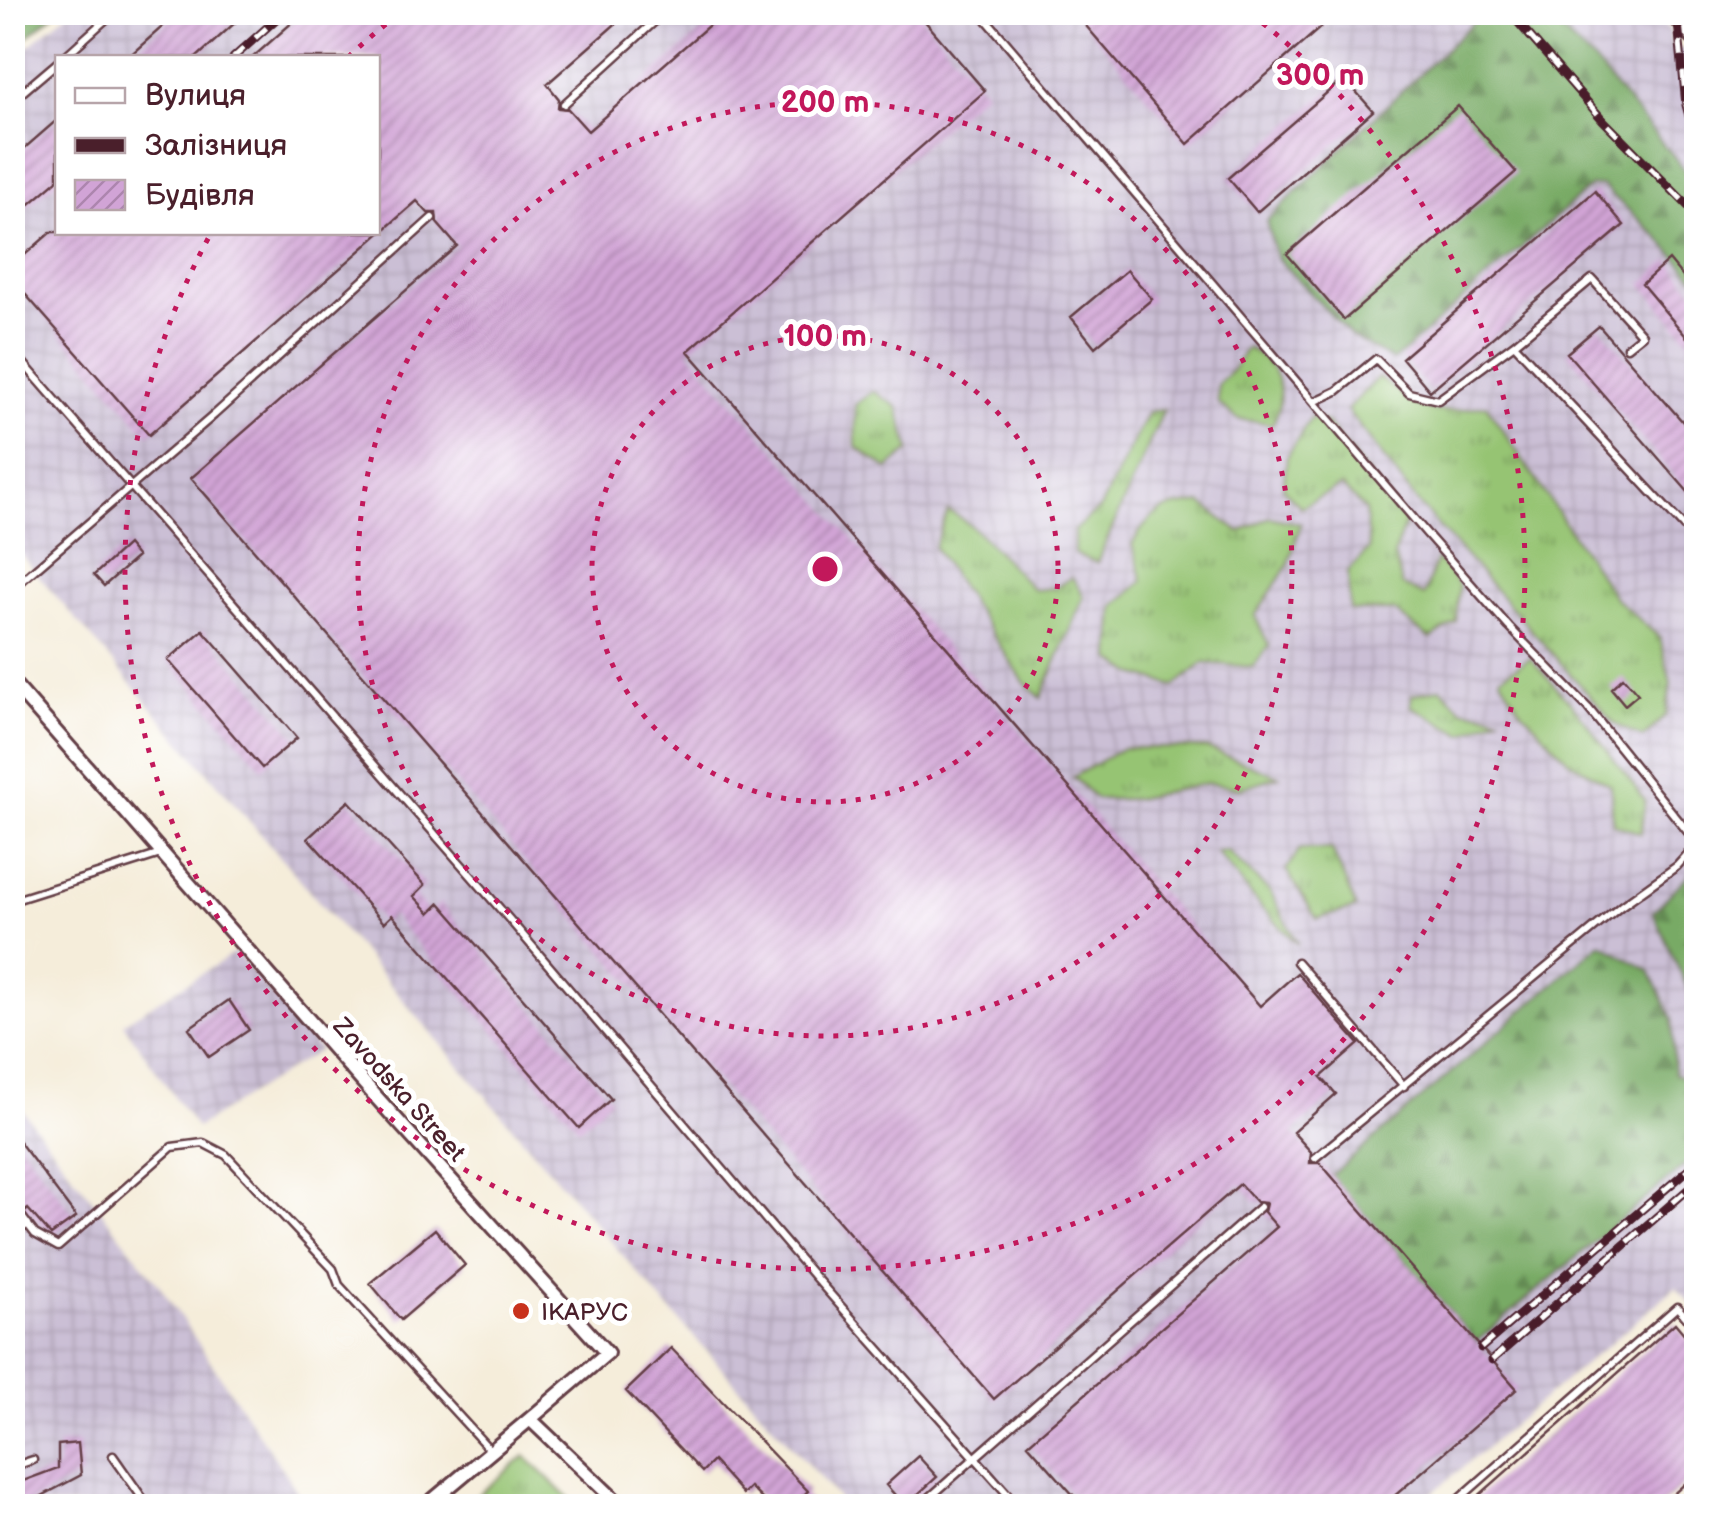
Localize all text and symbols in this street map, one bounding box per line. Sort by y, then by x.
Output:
legend [55,55,380,235]
text: 300 m [1276,58,1364,94]
text: Вулиця [145,78,246,114]
text: 200 m [781,85,869,121]
text: Залізниця [145,128,287,164]
text: Будівля [145,178,255,214]
text: 100 m [783,319,867,355]
centre of rings [807,551,843,587]
street label: Zavodska Street [325,1011,472,1169]
place label: ІКАРУС [541,1297,628,1328]
marker: ІКАРУС [510,1300,532,1322]

